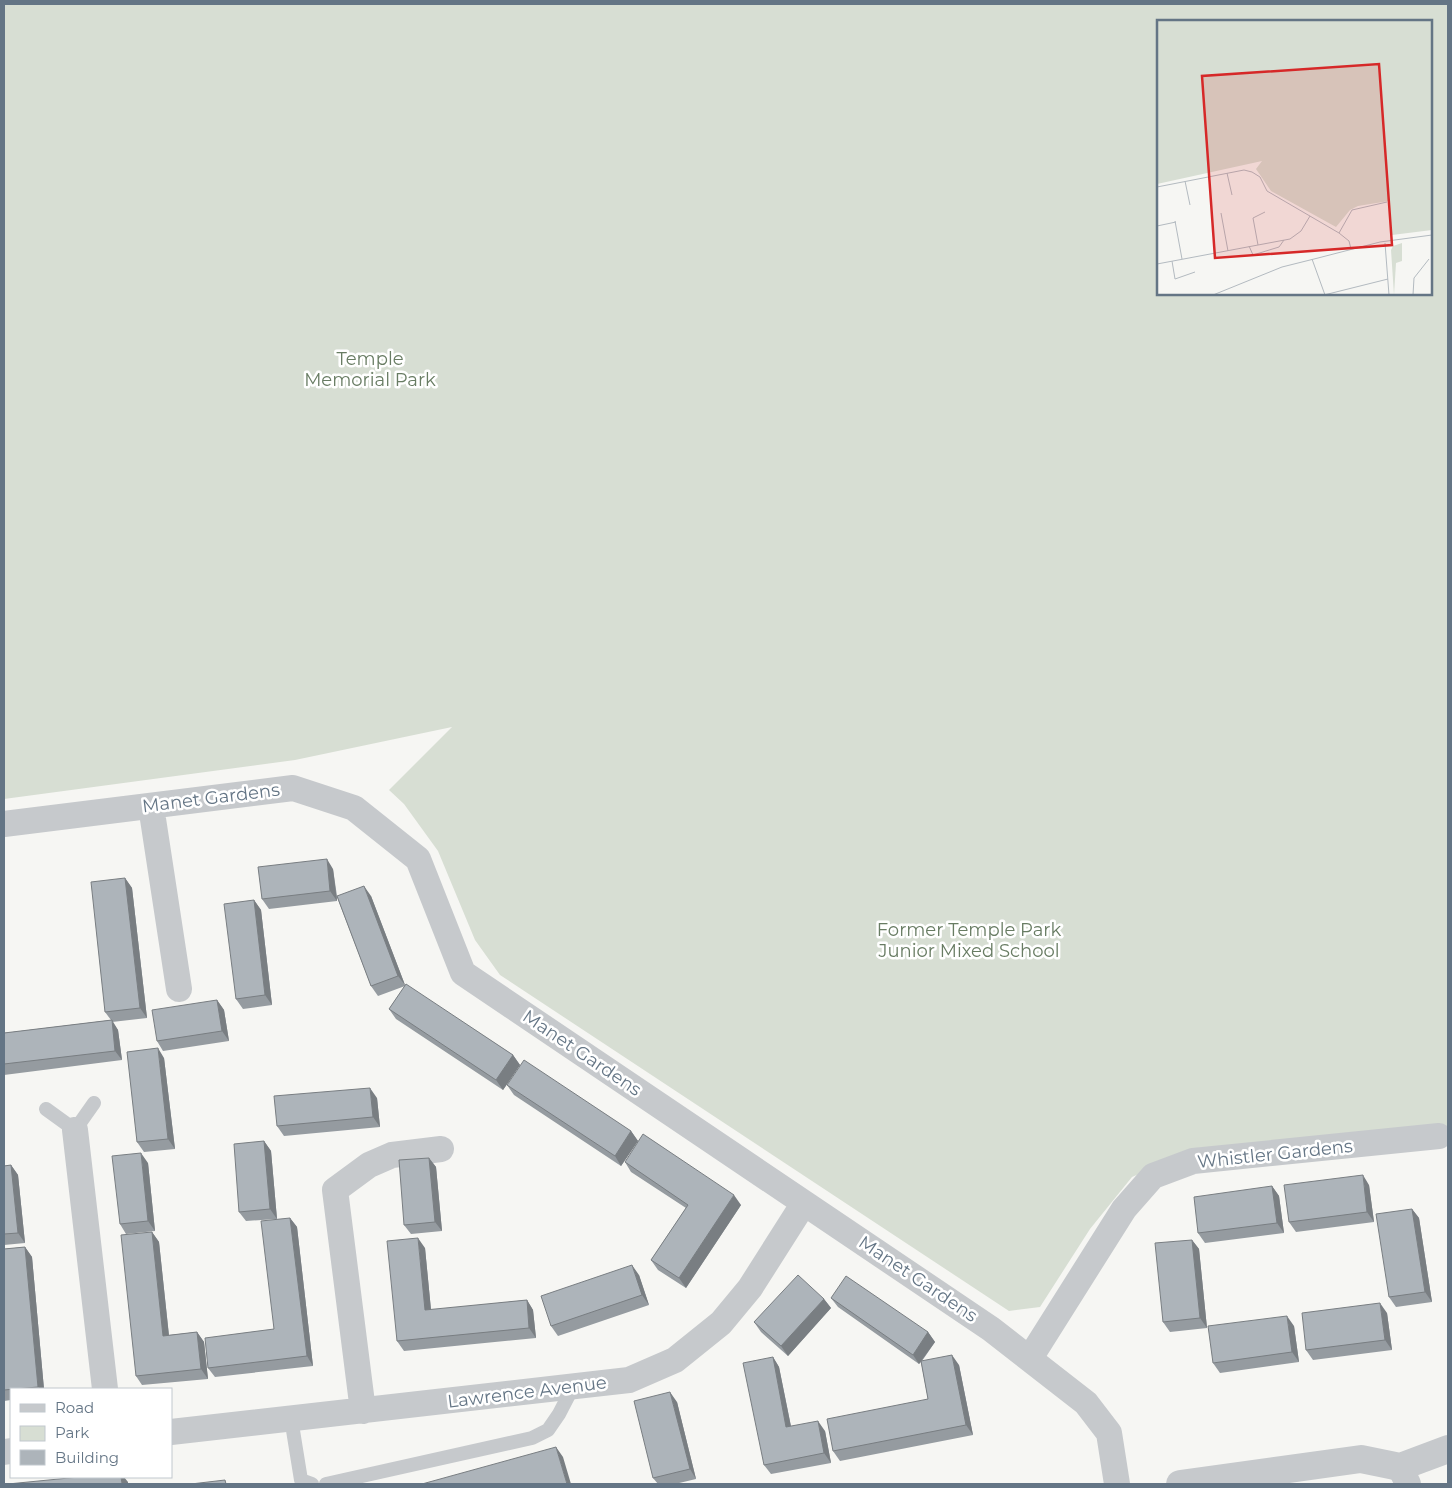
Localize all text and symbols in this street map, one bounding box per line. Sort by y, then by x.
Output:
inset map [1157,20,1432,295]
park label: Temple Memorial Park [304,348,436,391]
street label: Manet Gardens [141,779,281,817]
park label: Former Temple Park Junior Mixed School [877,919,1061,962]
street label: Manet Gardens [518,1005,646,1101]
street label: Whistler Gardens [1196,1135,1354,1173]
street label: Manet Gardens [854,1231,982,1327]
street label: Lawrence Avenue [446,1371,608,1413]
legend [10,1388,172,1478]
text: Road [55,1398,94,1417]
text: Park [55,1423,89,1442]
text: Building [55,1448,119,1467]

